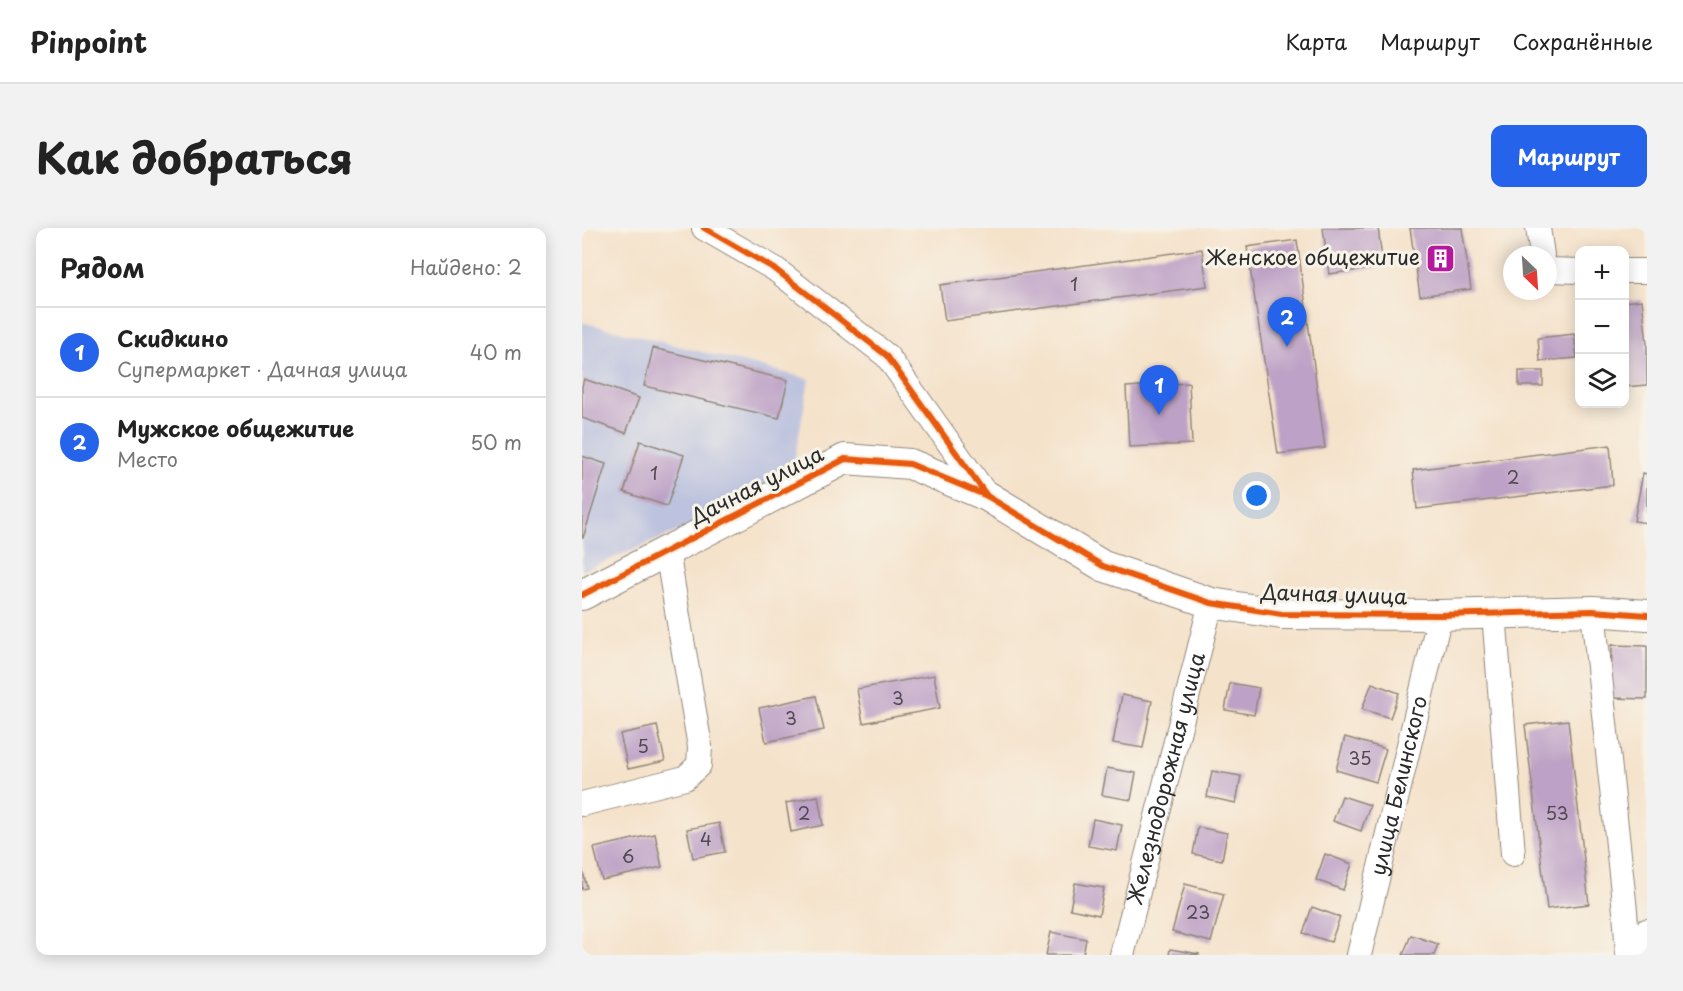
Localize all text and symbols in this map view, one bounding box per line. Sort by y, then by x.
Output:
text: Pinpoint [30,20,147,63]
text: Карта [1286,25,1347,57]
text: Маршрут [1380,25,1480,57]
text: Сохранённые [1513,25,1653,57]
text: Как добраться [36,125,353,188]
button: Маршрут [1491,125,1647,187]
place label: Женское общежитие [1206,240,1420,272]
building icon: Женское общежитие [1425,242,1457,274]
north arrow [1503,246,1557,300]
map controls [1575,246,1629,408]
button: + [1575,246,1629,300]
text: Рядом [60,248,145,287]
text: Найдено: 2 [410,252,522,282]
house number: 1 [1070,270,1078,297]
pin: 2 [1268,298,1306,347]
button: − [1575,300,1629,354]
text: Скидкино [117,321,228,354]
text: 1 [75,337,84,367]
text: 40 m [470,337,522,367]
text: Супермаркет · Дачная улица [117,354,407,384]
button: layers [1575,354,1629,408]
pin: 1 [1140,366,1178,415]
text: Мужское общежитие [117,411,354,444]
text: 2 [72,427,87,457]
text: 50 m [470,427,522,457]
street label: Дачная улица [683,436,829,532]
text: Место [117,444,178,474]
house number: 1 [650,459,658,486]
house number: 2 [1507,463,1519,490]
your location [1242,481,1271,510]
street label: Дачная улица [1259,574,1409,612]
street label: Железнодорожная улица [1117,648,1212,908]
house number: 3 [892,684,904,711]
street label: улица Белинского [1361,692,1434,878]
house number: 3 [785,704,797,731]
house number: 5 [637,732,649,759]
house number: 35 [1348,744,1372,771]
house number: 2 [798,799,810,826]
house number: 53 [1545,799,1569,826]
house number: 4 [700,825,712,852]
house number: 6 [622,842,634,869]
house number: 23 [1186,898,1210,925]

